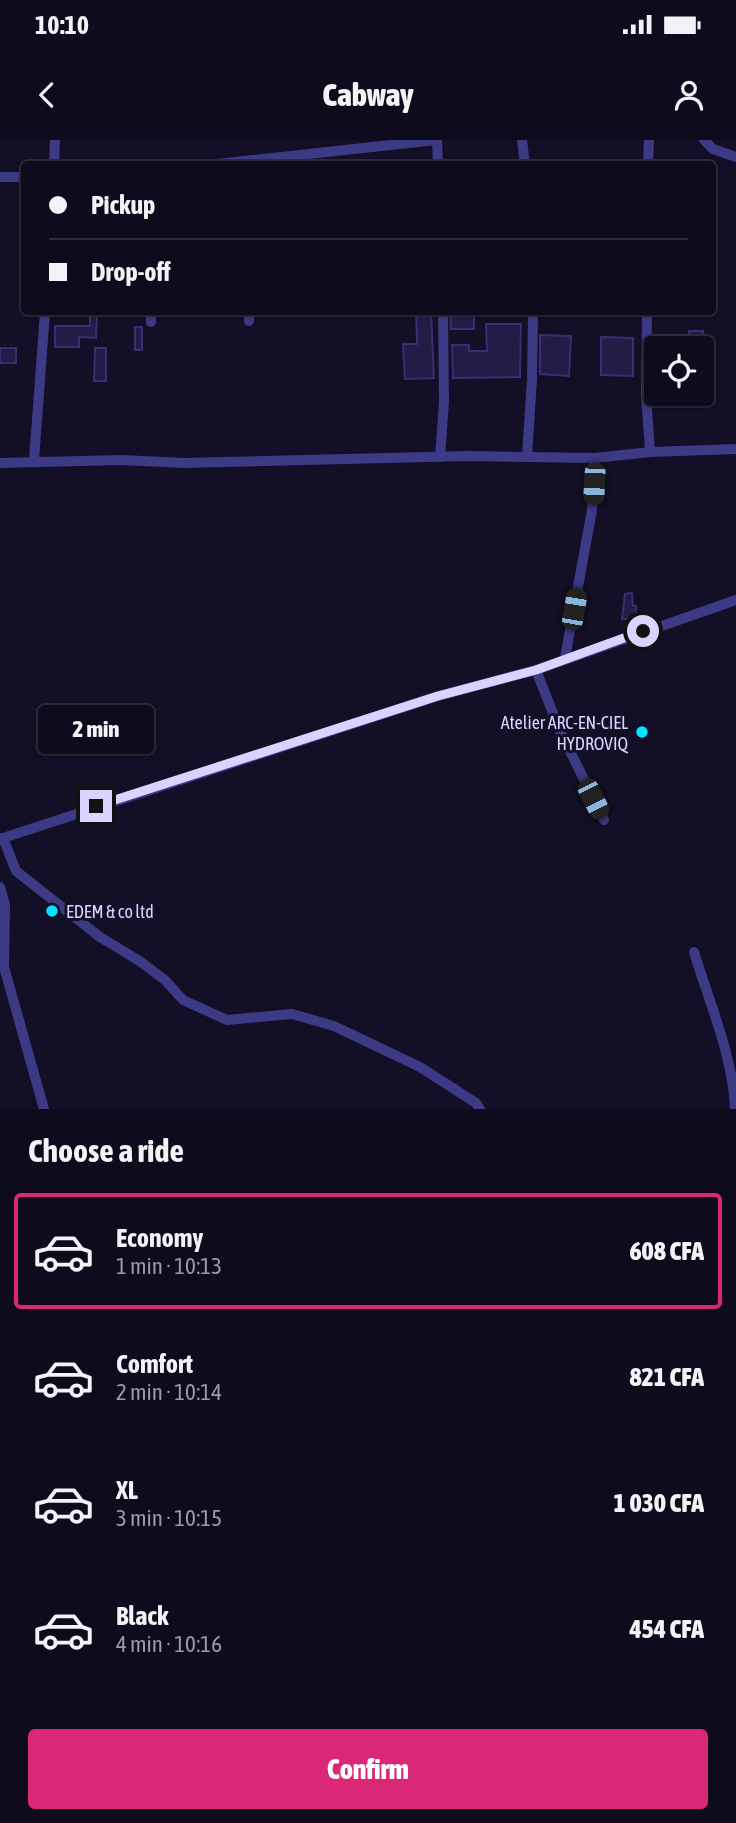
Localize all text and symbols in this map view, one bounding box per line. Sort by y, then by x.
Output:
text: 10:10 [35,10,89,40]
icon: back [28,76,66,114]
text: Cabway [323,76,413,113]
icon: person [670,76,708,114]
text: Pickup [91,190,155,220]
text: Drop-off [91,257,171,287]
map controls [644,336,714,406]
button: locate [644,336,714,406]
car [583,462,606,506]
car [561,586,588,632]
route start [627,615,659,647]
callout: 2 min [38,704,154,754]
place label: Atelier ARC-EN-CIEL HYDROVIQ [501,712,628,754]
text: 2 min [73,716,119,742]
marker: Atelier ARC-EN-CIEL HYDROVIQ [634,724,650,740]
car [575,776,612,822]
route end [80,790,112,822]
place label: EDEM & co ltd [66,901,154,922]
marker: EDEM & co ltd [44,903,60,919]
text: Choose a ride [28,1132,184,1169]
icon: car [32,1220,95,1283]
text: Economy [116,1223,203,1253]
text: 608 CFA [629,1236,704,1266]
text: 1 min · 10:13 [116,1253,222,1279]
icon: car [32,1346,95,1409]
text: Comfort [116,1349,193,1379]
text: 821 CFA [629,1362,704,1392]
text: 2 min · 10:14 [116,1379,222,1405]
icon: car [32,1472,95,1535]
text: XL [116,1475,138,1505]
text: 1 030 CFA [614,1488,704,1518]
text: 3 min · 10:15 [116,1505,222,1531]
icon: car [32,1598,95,1661]
text: Black [116,1601,168,1631]
text: 454 CFA [629,1614,704,1644]
text: 4 min · 10:16 [116,1631,222,1657]
button: Confirm [28,1729,708,1809]

